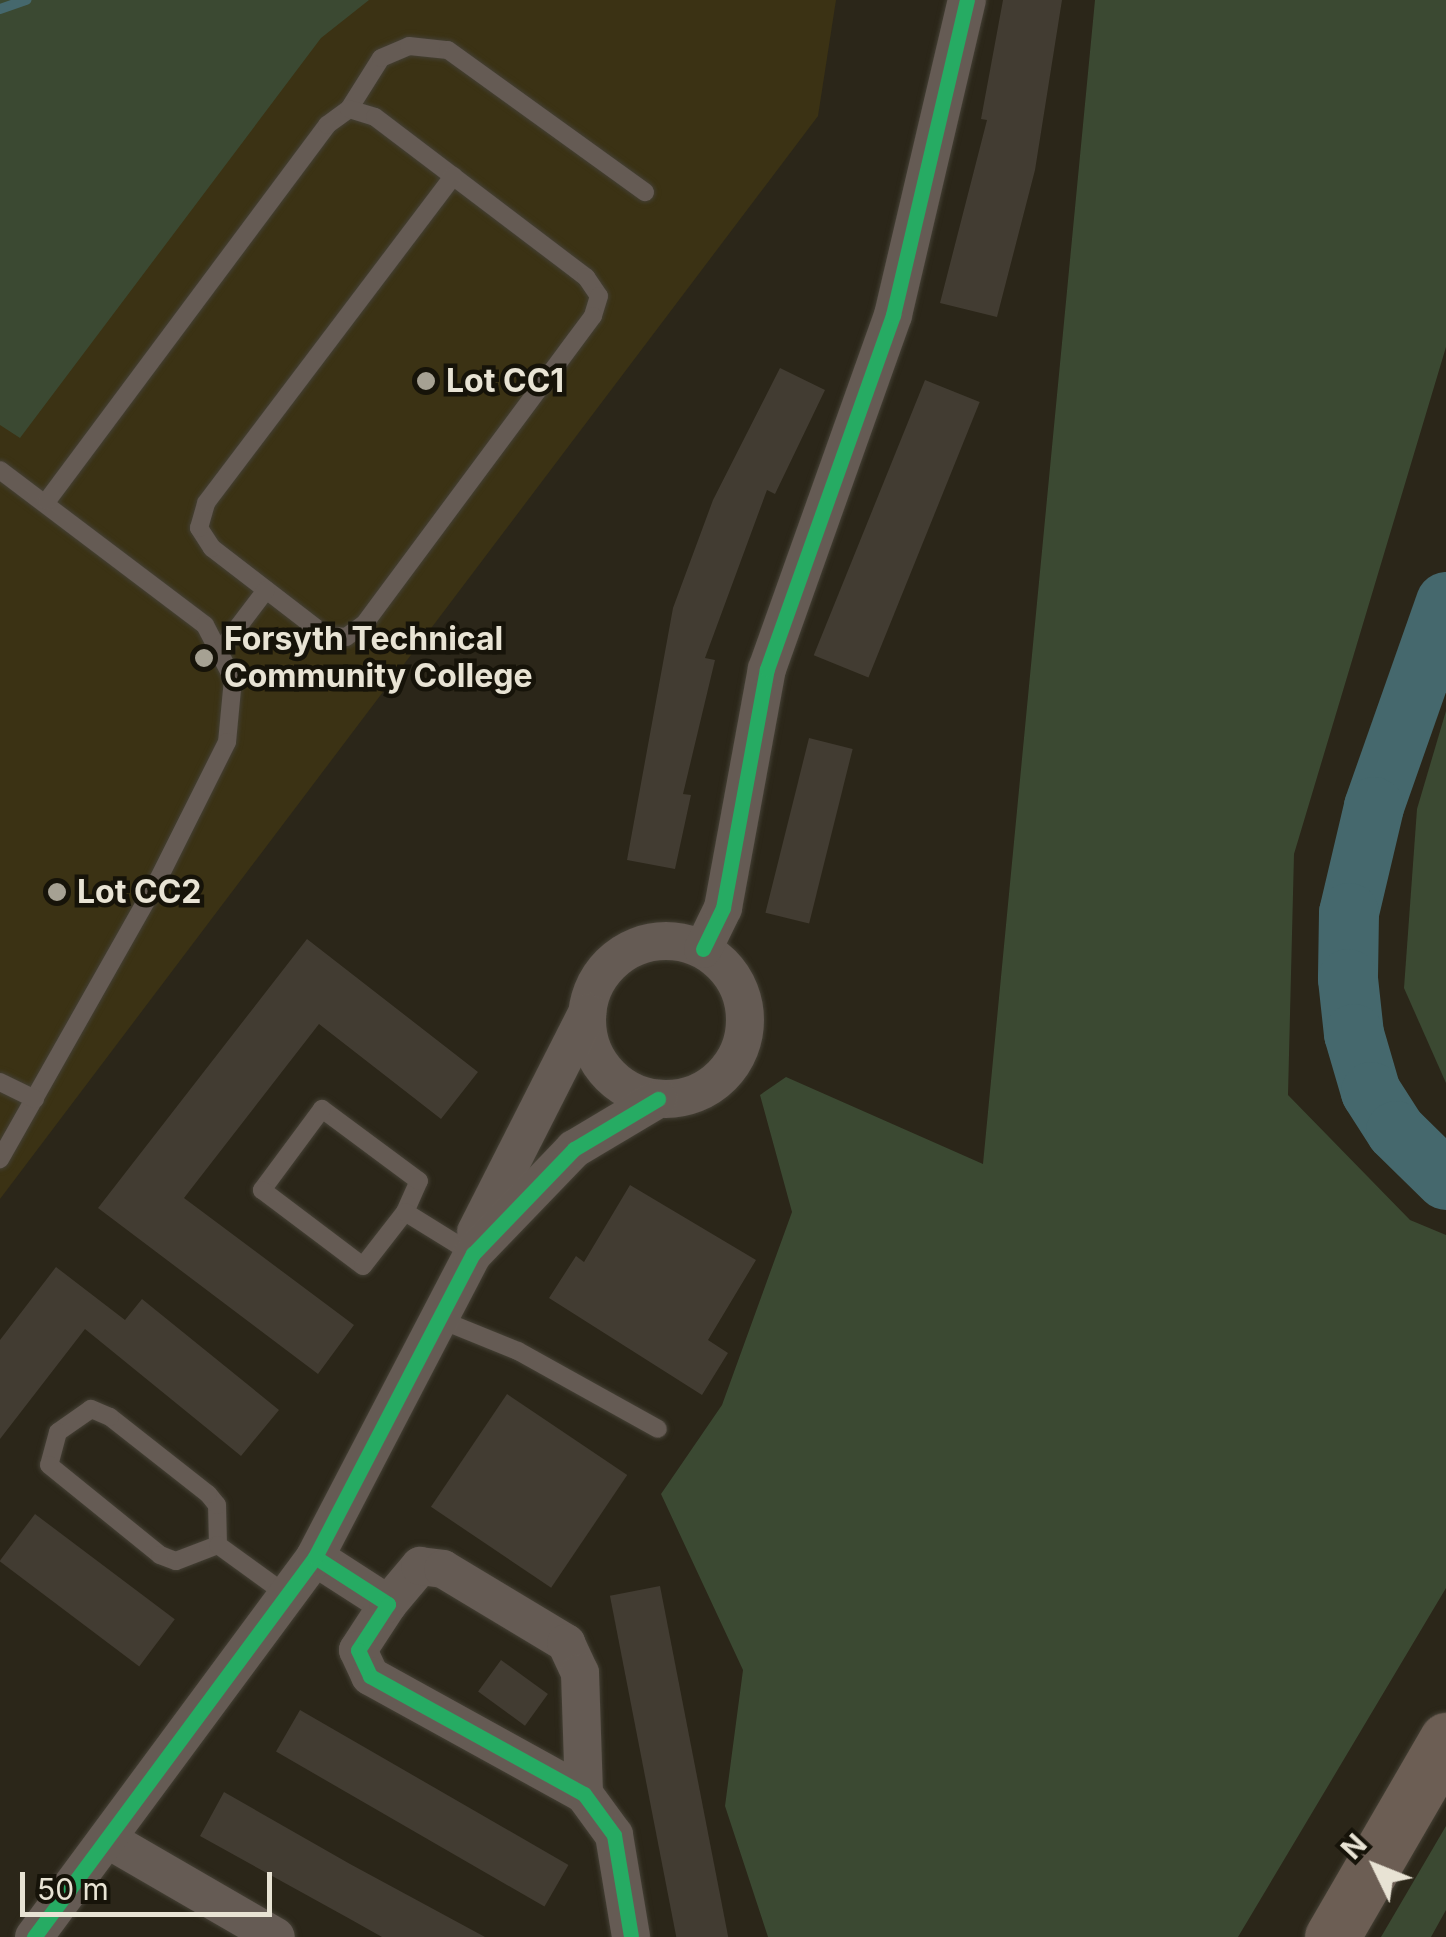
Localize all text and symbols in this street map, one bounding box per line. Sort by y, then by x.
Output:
place label: Lot CC1 [446,362,564,400]
marker: Lot CC1 [415,370,437,392]
place label: Forsyth Technical Community College [224,621,532,696]
marker: Forsyth Technical Community College [193,647,215,669]
place label: Lot CC2 [77,873,202,911]
marker: Lot CC2 [46,881,68,903]
north arrow [1326,1817,1426,1917]
text: N [1334,1827,1374,1866]
scale bar [25,1852,278,1914]
text: 50 m [37,1871,109,1907]

